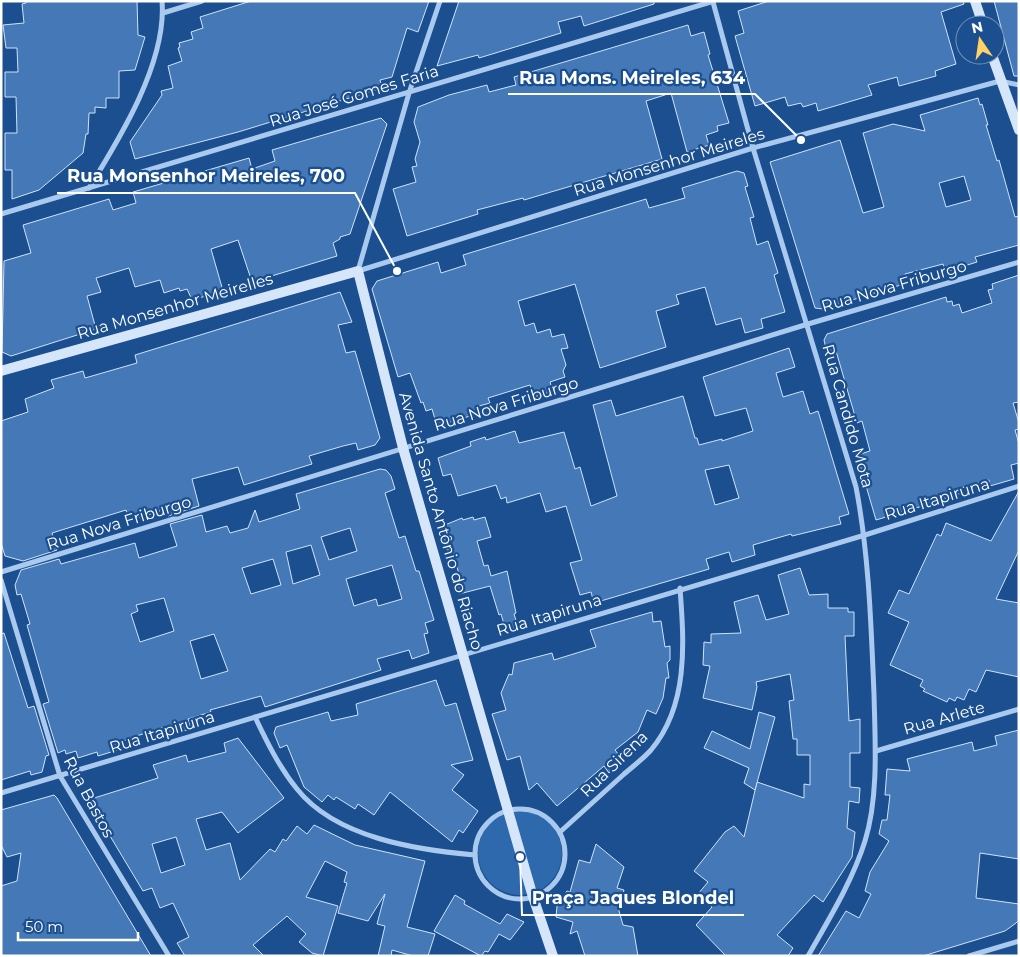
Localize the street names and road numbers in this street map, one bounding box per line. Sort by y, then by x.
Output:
street label: Rua José Gomes Faria [267,61,441,131]
street label: Rua Monsenhor Meireles [571,124,767,200]
street label: Rua Nova Friburgo [819,256,969,316]
street label: Rua Monsenhor Meirelles [75,269,275,343]
street label: Rua Candido Mota [818,342,878,490]
street label: Rua Nova Friburgo [431,373,581,435]
street label: Avenida Santo Antônio do Riacho [395,390,487,652]
street label: Rua Itapiruna [882,474,992,524]
street label: Rua Nova Friburgo [44,492,194,554]
street label: Rua Itapiruna [494,590,604,640]
street label: Rua Arlete [901,697,987,739]
street label: Rua Itapiruna [107,707,217,757]
street label: Rua Sirena [576,727,652,801]
street label: Rua Bastos [60,753,118,841]

